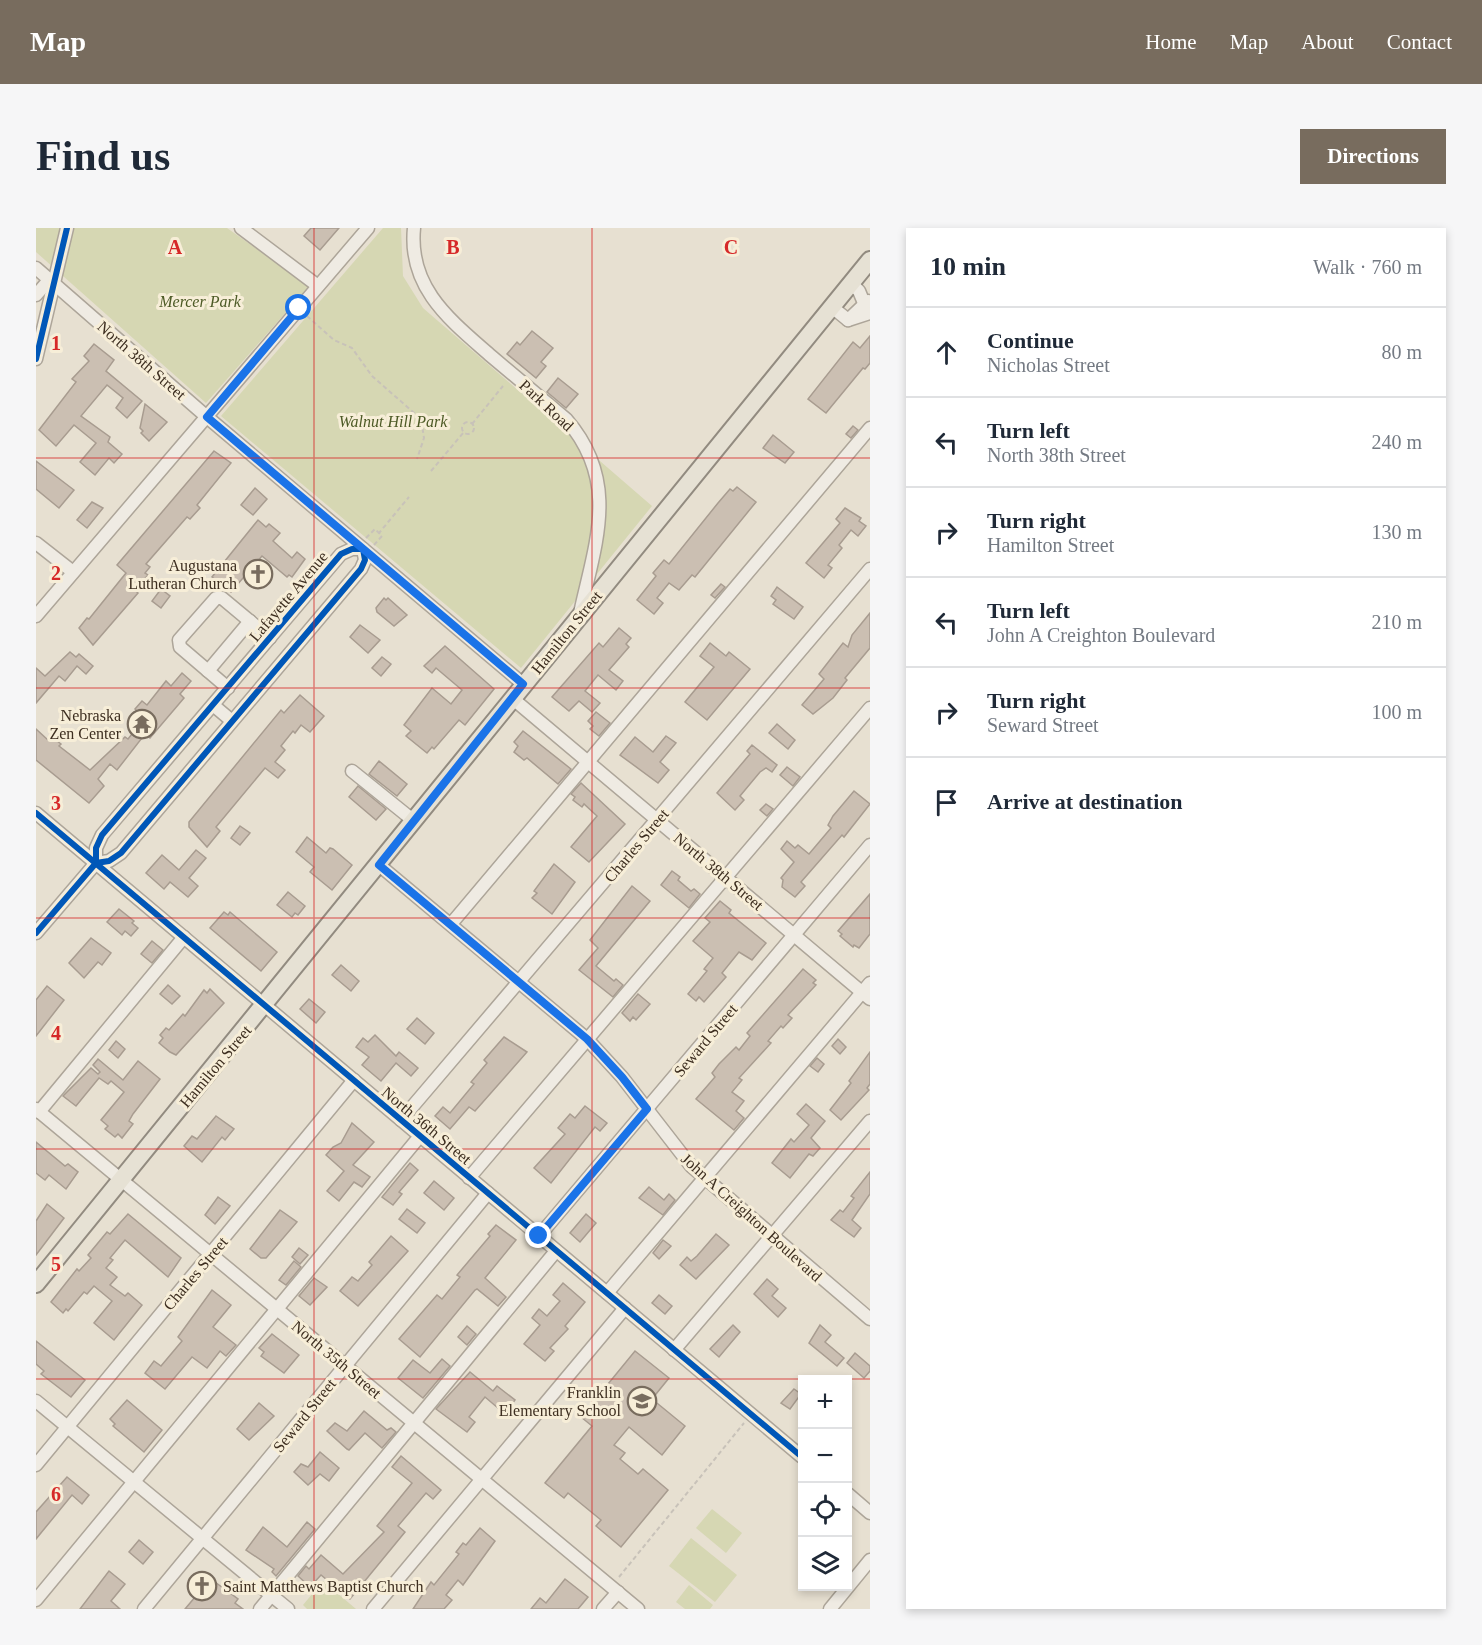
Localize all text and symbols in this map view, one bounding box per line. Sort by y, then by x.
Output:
text: Map [30,26,86,57]
text: Home [1145,30,1197,54]
text: Map [1230,30,1268,54]
text: About [1301,30,1354,54]
text: Contact [1387,30,1452,54]
button: Directions [1300,129,1446,184]
text: Find us [36,133,170,179]
text: A [168,236,183,258]
text: B [446,236,460,258]
text: C [724,236,738,258]
text: 10 min [930,252,1006,281]
text: Walk · 760 m [1313,256,1422,278]
park label: Mercer Park [158,293,242,310]
route start [285,294,311,320]
street label: North 38th Street [94,318,190,404]
text: Continue [987,328,1074,353]
text: 1 [51,332,61,354]
icon: ahead [930,336,963,369]
text: 80 m [1381,341,1422,363]
text: Nicholas Street [987,354,1110,376]
street label: Park Road [516,376,577,434]
park label: Walnut Hill Park [339,413,448,430]
text: Turn left [987,418,1070,443]
icon: left [930,426,963,459]
text: 240 m [1371,431,1422,453]
text: North 38th Street [987,444,1126,466]
text: Turn right [987,508,1086,533]
icon: right [930,516,963,549]
text: 130 m [1371,521,1422,543]
text: Hamilton Street [987,534,1114,556]
street label: Lafayette Avenue [246,548,332,645]
place label: Augustana Lutheran Church [128,557,237,592]
church icon: Augustana Lutheran Church [242,558,274,590]
text: 2 [51,562,61,584]
street label: Hamilton Street [528,587,605,677]
text: Turn left [987,598,1070,623]
icon: left [930,606,963,639]
text: 210 m [1371,611,1422,633]
text: John A Creighton Boulevard [987,624,1215,646]
text: Turn right [987,688,1086,713]
icon: right [930,696,963,729]
text: 100 m [1371,701,1422,723]
place label: Nebraska Zen Center [49,707,122,742]
temple icon: Nebraska Zen Center [126,708,158,740]
text: Seward Street [987,714,1099,736]
icon: arrive [930,786,963,819]
text: Arrive at destination [987,789,1183,814]
text: 3 [51,792,61,814]
street label: Charles Street [601,805,672,885]
street label: North 38th Street [671,829,767,914]
street label: Seward Street [670,1000,741,1080]
street label: Hamilton Street [176,1021,255,1111]
text: 4 [51,1022,61,1044]
street label: North 36th Street [379,1083,475,1168]
street label: John A Creighton Boulevard [677,1150,825,1286]
route end [525,1222,551,1248]
street label: Charles Street [160,1233,231,1313]
text: 5 [51,1253,61,1275]
street label: North 35th Street [289,1317,385,1402]
street label: Seward Street [270,1375,339,1455]
map controls [798,1375,852,1591]
button: + [798,1375,852,1429]
place label: Franklin Elementary School [499,1384,622,1420]
school or university icon: Franklin Elementary School [626,1385,658,1417]
button: − [798,1429,852,1483]
text: 6 [51,1483,61,1505]
button: locate [798,1483,852,1537]
button: layers [798,1537,852,1591]
church icon: Saint Matthews Baptist Church [186,1570,218,1602]
place label: Saint Matthews Baptist Church [223,1578,423,1596]

